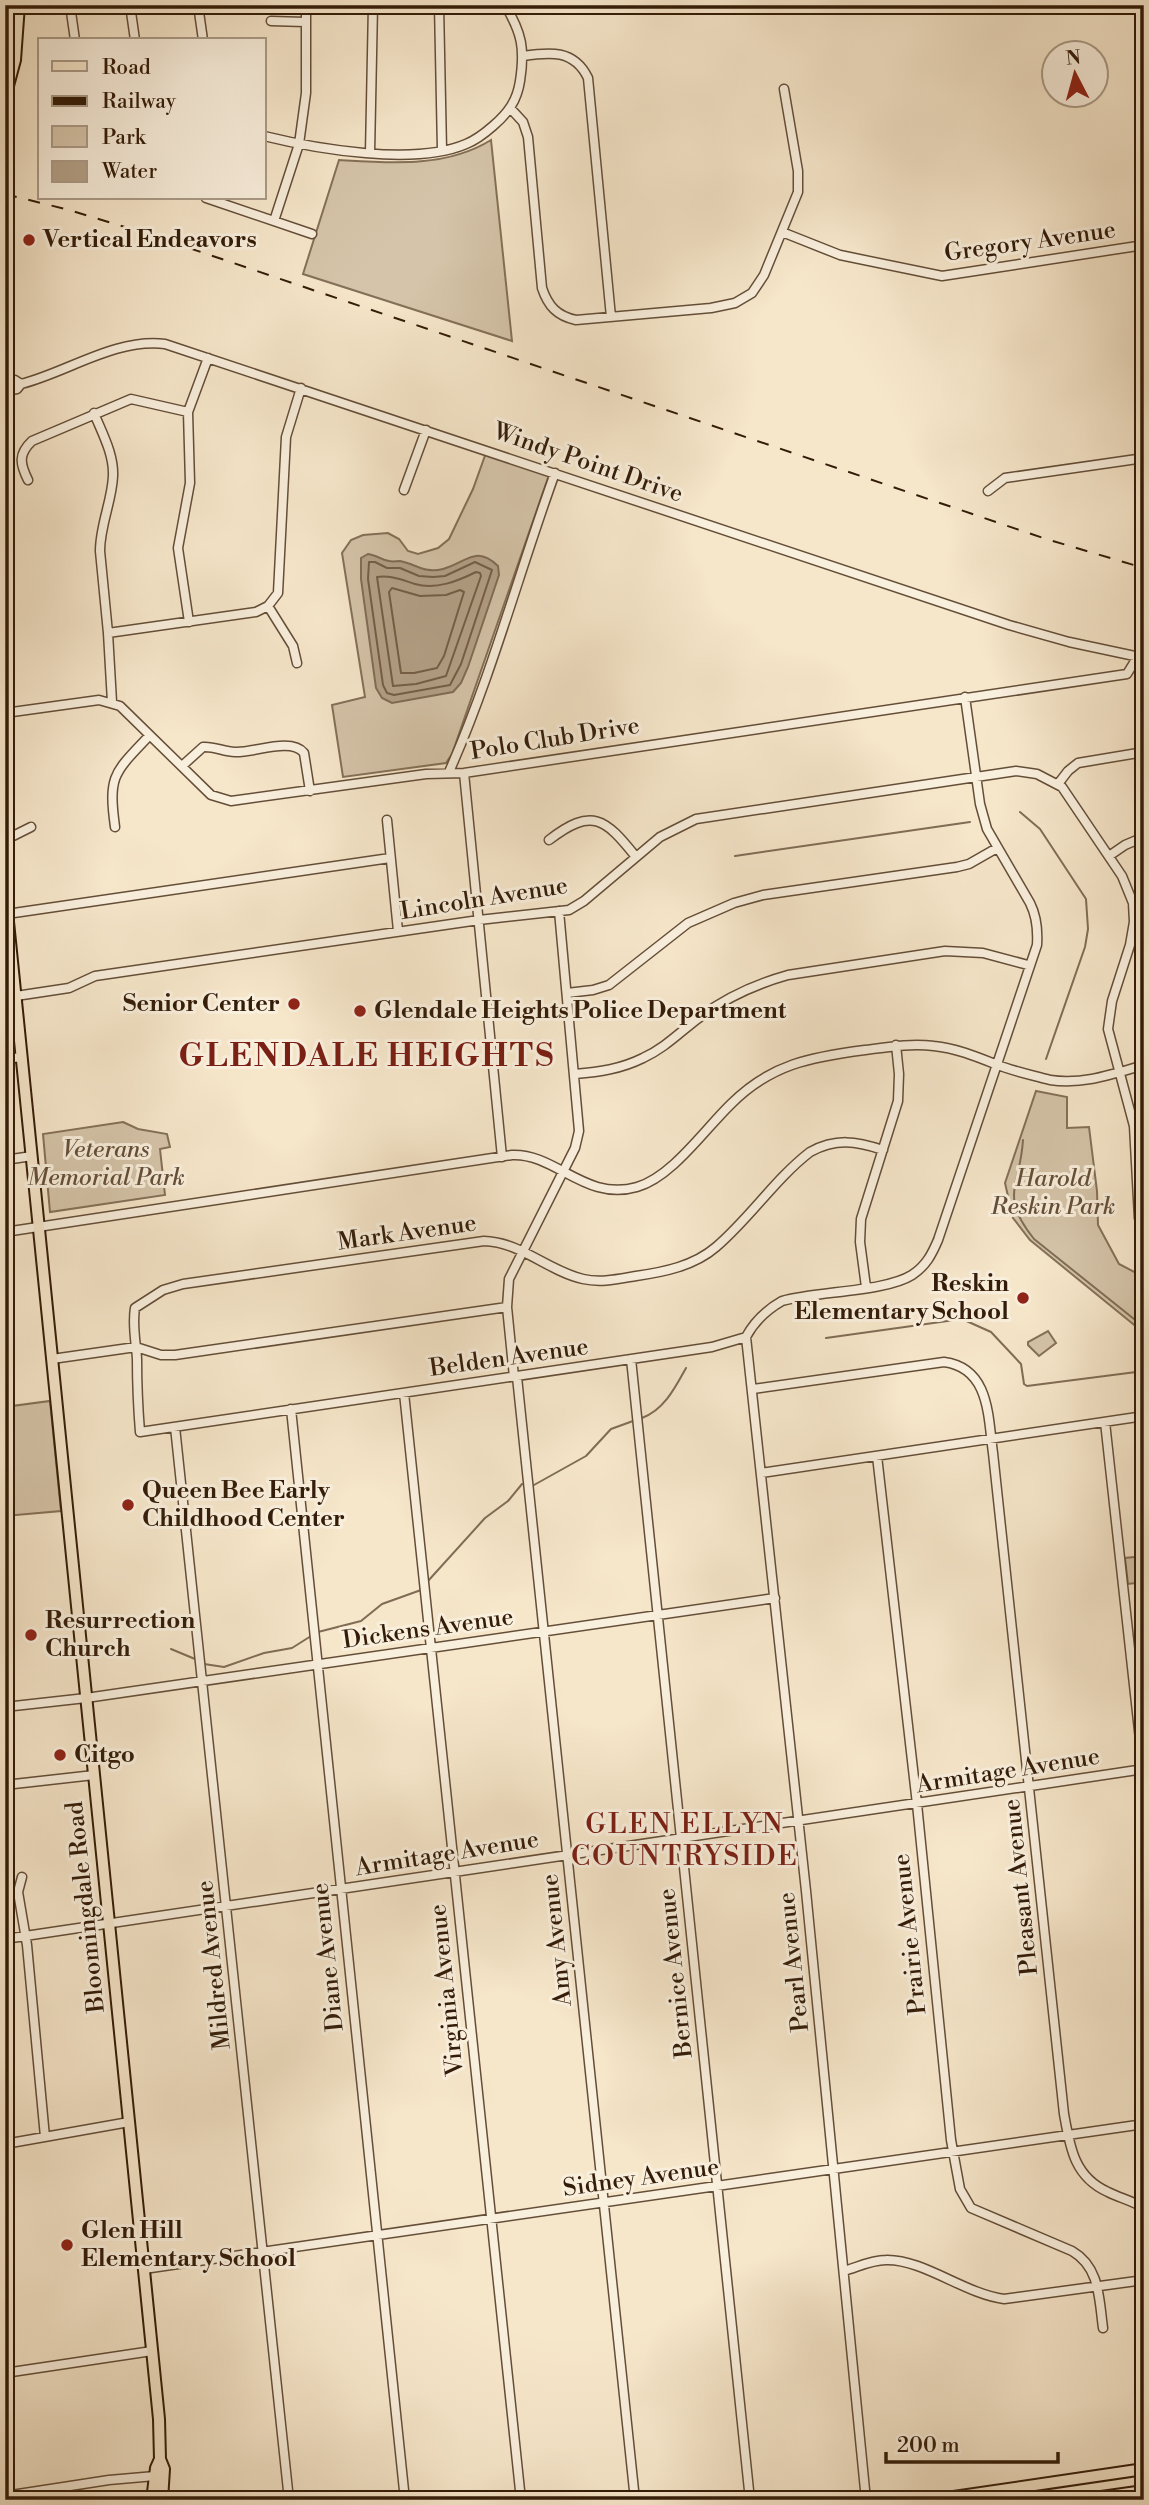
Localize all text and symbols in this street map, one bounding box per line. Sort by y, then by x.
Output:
legend [38,38,266,200]
north arrow [1040,38,1110,108]
text: N [1065,45,1082,71]
text: Road [102,55,151,81]
text: Railway [102,89,177,115]
text: Park [102,125,147,151]
text: Water [101,159,157,185]
street label: Gregory Avenue [942,215,1118,269]
place label: Vertical Endeavors [42,225,257,255]
marker: Vertical Endeavors [21,232,37,248]
street label: Windy Point Drive [488,416,687,510]
street label: Polo Club Drive [468,711,642,767]
street label: Lincoln Avenue [398,871,570,927]
place label: Senior Center [123,989,280,1019]
marker: Senior Center [286,996,302,1012]
place label: Glendale Heights Police Department [374,996,787,1026]
marker: Glendale Heights Police Department [352,1003,368,1019]
district label: GLENDALE HEIGHTS [179,1036,556,1076]
park label: Veterans Memorial Park [27,1135,185,1193]
park label: Harold Reskin Park [990,1164,1115,1222]
street label: Mark Avenue [336,1208,478,1258]
place label: Reskin Elementary School [794,1269,1009,1327]
marker: Reskin Elementary School [1015,1290,1031,1306]
street label: Belden Avenue [427,1332,590,1384]
place label: Queen Bee Early Childhood Center [142,1476,345,1534]
marker: Queen Bee Early Childhood Center [120,1497,136,1513]
street label: Dickens Avenue [341,1602,515,1656]
place label: Resurrection Church [45,1606,195,1664]
marker: Resurrection Church [23,1627,39,1643]
place label: Citgo [74,1740,135,1770]
street label: Armitage Avenue [913,1742,1102,1800]
marker: Citgo [52,1747,68,1763]
street label: Pleasant Avenue [997,1797,1045,1977]
street label: Bloomingdale Road [60,1800,112,2015]
district label: GLEN ELLYN COUNTRYSIDE [571,1807,799,1874]
street label: Armitage Avenue [352,1825,541,1883]
street label: Prairie Avenue [887,1852,933,2016]
street label: Amy Avenue [535,1872,579,2009]
street label: Mildred Avenue [190,1879,238,2051]
street label: Diane Avenue [305,1881,351,2033]
street label: Bernice Avenue [652,1887,700,2060]
street label: Pearl Avenue [772,1891,816,2033]
street label: Virginia Avenue [423,1903,471,2078]
street label: Sidney Avenue [561,2152,721,2204]
place label: Glen Hill Elementary School [81,2216,296,2274]
marker: Glen Hill Elementary School [59,2237,75,2253]
scale bar [886,2421,1058,2465]
text: 200 m [897,2433,960,2459]

